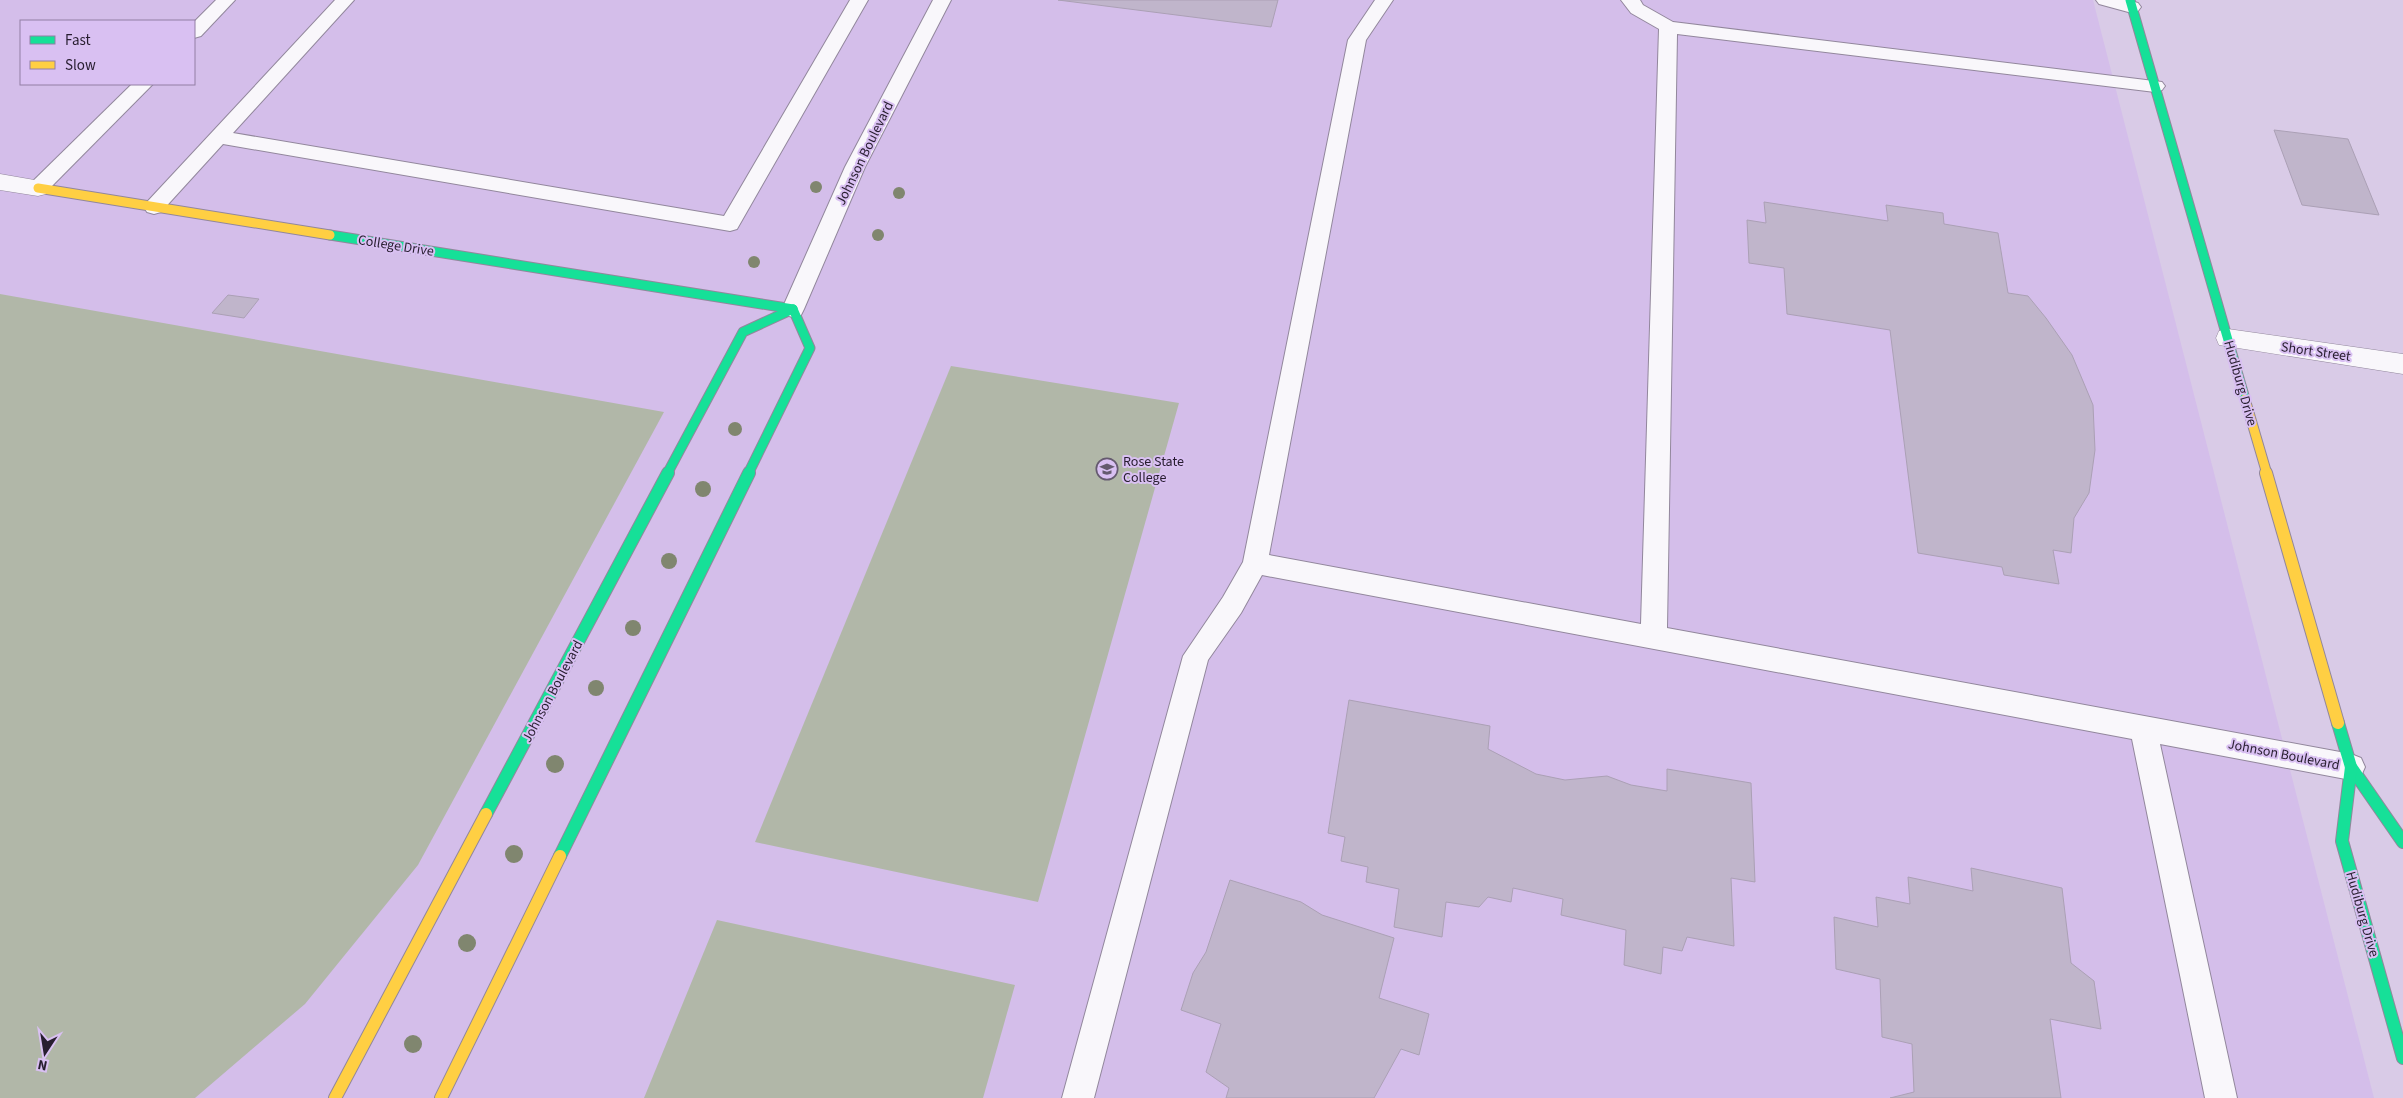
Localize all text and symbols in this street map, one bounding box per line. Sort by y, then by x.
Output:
legend [20,20,195,85]
text: Fast [65,30,91,51]
text: Slow [65,55,96,76]
street label: Johnson Boulevard [831,98,899,209]
street label: College Drive [357,230,435,262]
street label: Short Street [2280,337,2352,367]
street label: Hudiburg Drive [2218,338,2262,428]
place label: Rose State College [1123,452,1184,488]
school or university icon: Rose State College [1095,457,1119,481]
street label: Johnson Boulevard [517,637,588,746]
street label: Johnson Boulevard [2226,734,2341,776]
street label: Hudiburg Drive [2340,869,2384,959]
north arrow [20,1028,70,1078]
text: N [36,1054,49,1075]

